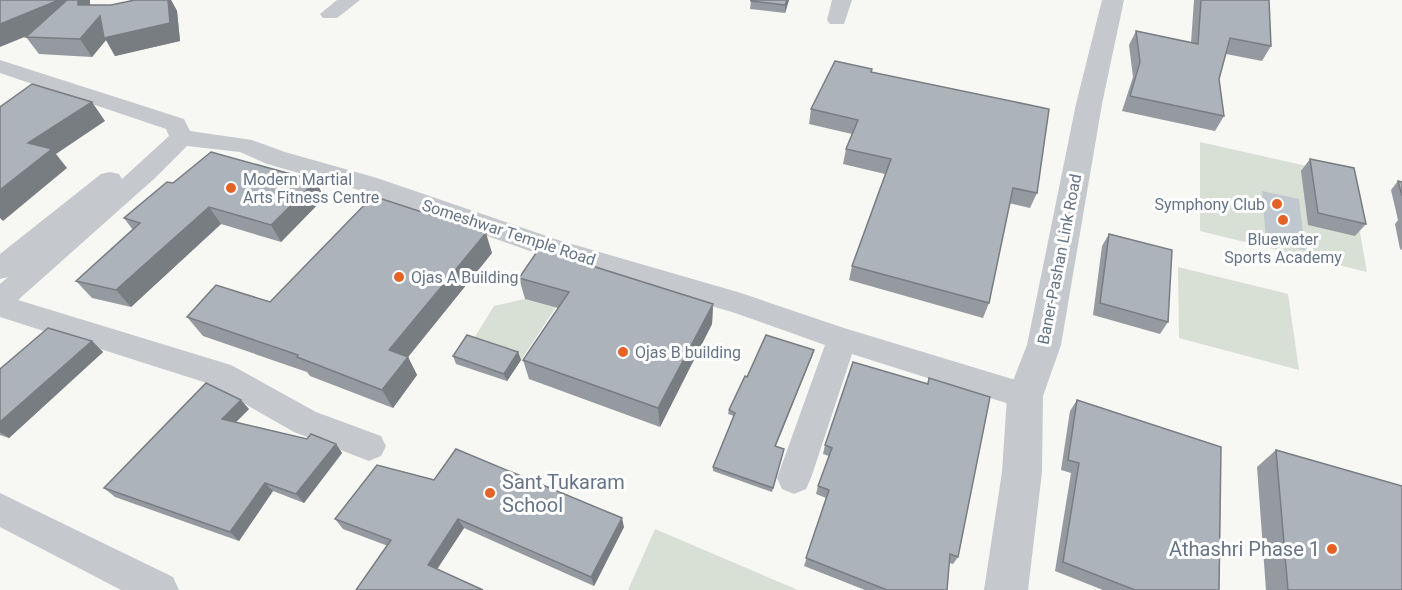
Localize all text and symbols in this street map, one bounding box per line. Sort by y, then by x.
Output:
place label: Modern Martial Arts Fitness Centre [243,170,379,207]
street label: Baner-Pashan Link Road [1034,172,1085,346]
marker: Modern Martial Arts Fitness Centre [224,181,238,195]
street label: Someshwar Temple Road [420,195,598,270]
place label: Symphony Club [1154,195,1265,214]
marker: Symphony Club [1270,197,1284,211]
marker: Bluewater Sports Academy [1276,213,1290,227]
place label: Bluewater Sports Academy [1224,230,1342,267]
place label: Ojas A Building [411,268,518,287]
marker: Ojas A Building [392,270,406,284]
place label: Ojas B building [635,343,741,362]
marker: Ojas B building [616,345,630,359]
place label: Sant Tukaram School [502,470,625,517]
marker: Sant Tukaram School [483,486,497,500]
place label: Athashri Phase 1 [1169,537,1320,561]
marker: Athashri Phase 1 [1325,542,1339,556]

